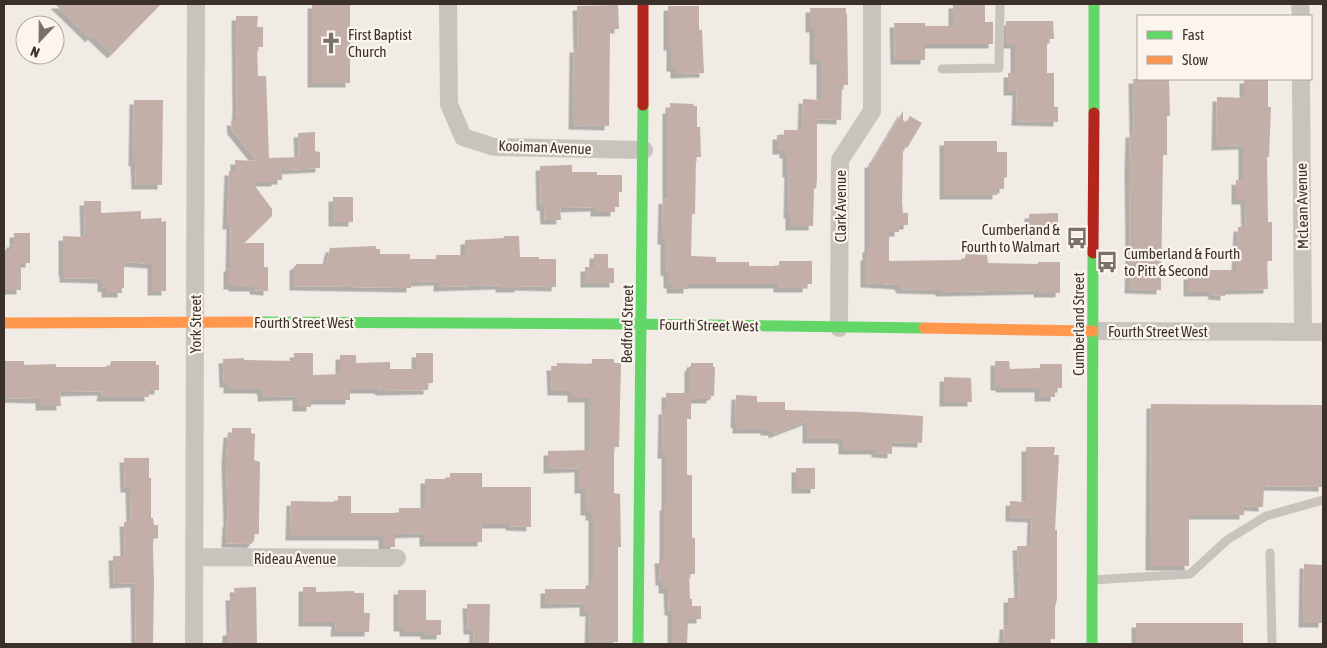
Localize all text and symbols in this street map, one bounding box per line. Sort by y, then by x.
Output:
north arrow [15,15,65,65]
legend [1137,15,1312,80]
place label: First Baptist Church [348,26,412,60]
text: Fast [1182,26,1204,43]
church icon: First Baptist Church [318,30,344,56]
text: N [28,43,42,61]
text: Slow [1182,51,1208,68]
street label: Kooiman Avenue [498,137,592,157]
street label: McLean Avenue [1293,163,1311,249]
street label: Clark Avenue [832,170,849,242]
place label: Cumberland & Fourth to Walmart [961,221,1060,255]
bus stop icon: Cumberland & Fourth to Walmart [1064,225,1090,251]
place label: Cumberland & Fourth to Pitt & Second [1124,245,1240,279]
bus stop icon: Cumberland & Fourth to Pitt & Second [1094,249,1120,275]
street label: Cumberland Street [1070,272,1087,376]
street label: Bedford Street [618,285,636,363]
street label: York Street [187,295,204,353]
street label: Fourth Street West [254,314,354,331]
street label: Fourth Street West [659,316,759,334]
street label: Fourth Street West [1108,323,1208,340]
street label: Rideau Avenue [254,550,337,567]

